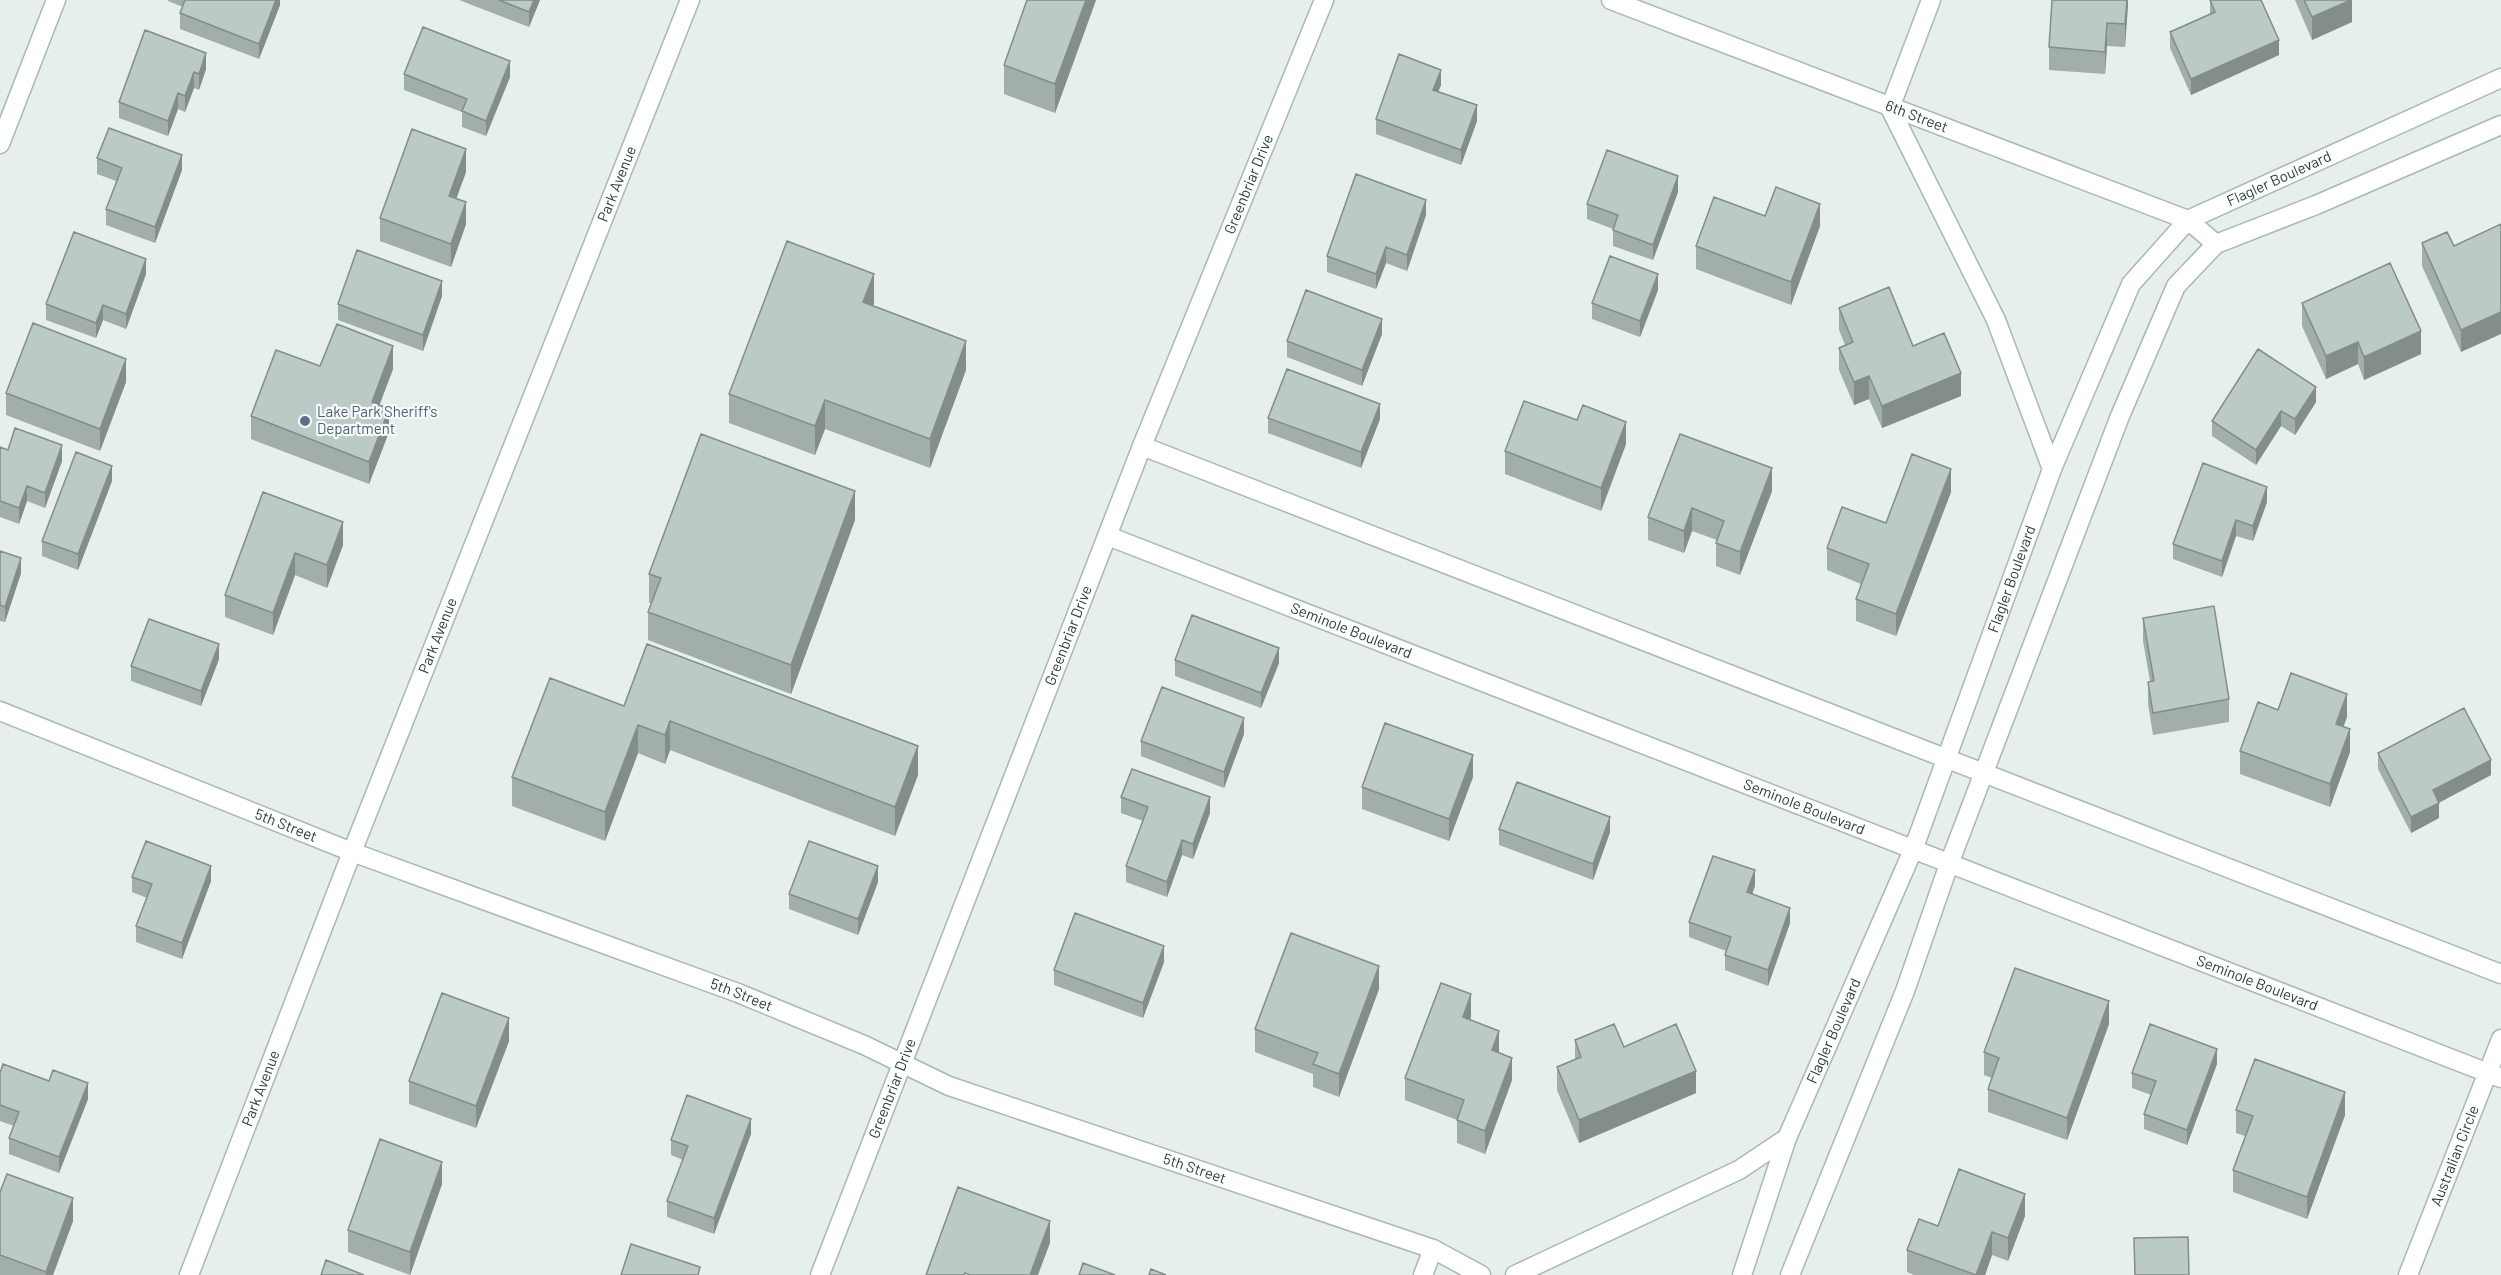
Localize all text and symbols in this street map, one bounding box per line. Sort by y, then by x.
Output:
street label: 6th Street [1883,96,1951,136]
street label: Greenbriar Drive [1220,132,1276,236]
street label: Park Avenue [593,143,639,224]
street label: Flagler Boulevard [2224,146,2334,209]
place label: Lake Park Sheriff's Department [317,402,438,437]
marker: Lake Park Sheriff's Department [298,414,312,428]
street label: Flagler Boulevard [1983,523,2039,635]
street label: Greenbriar Drive [1040,583,1095,688]
street label: Park Avenue [414,595,460,676]
street label: Seminole Boulevard [1288,598,1415,661]
street label: Seminole Boulevard [1741,774,1868,838]
street label: 5th Street [253,804,320,845]
street label: Seminole Boulevard [2194,950,2321,1014]
street label: 5th Street [708,974,776,1014]
street label: Flagler Boulevard [1802,975,1864,1086]
street label: Greenbriar Drive [864,1036,919,1141]
street label: Park Avenue [237,1047,283,1129]
street label: Australian Circle [2426,1103,2482,1208]
street label: 5th Street [1161,1149,1229,1187]

